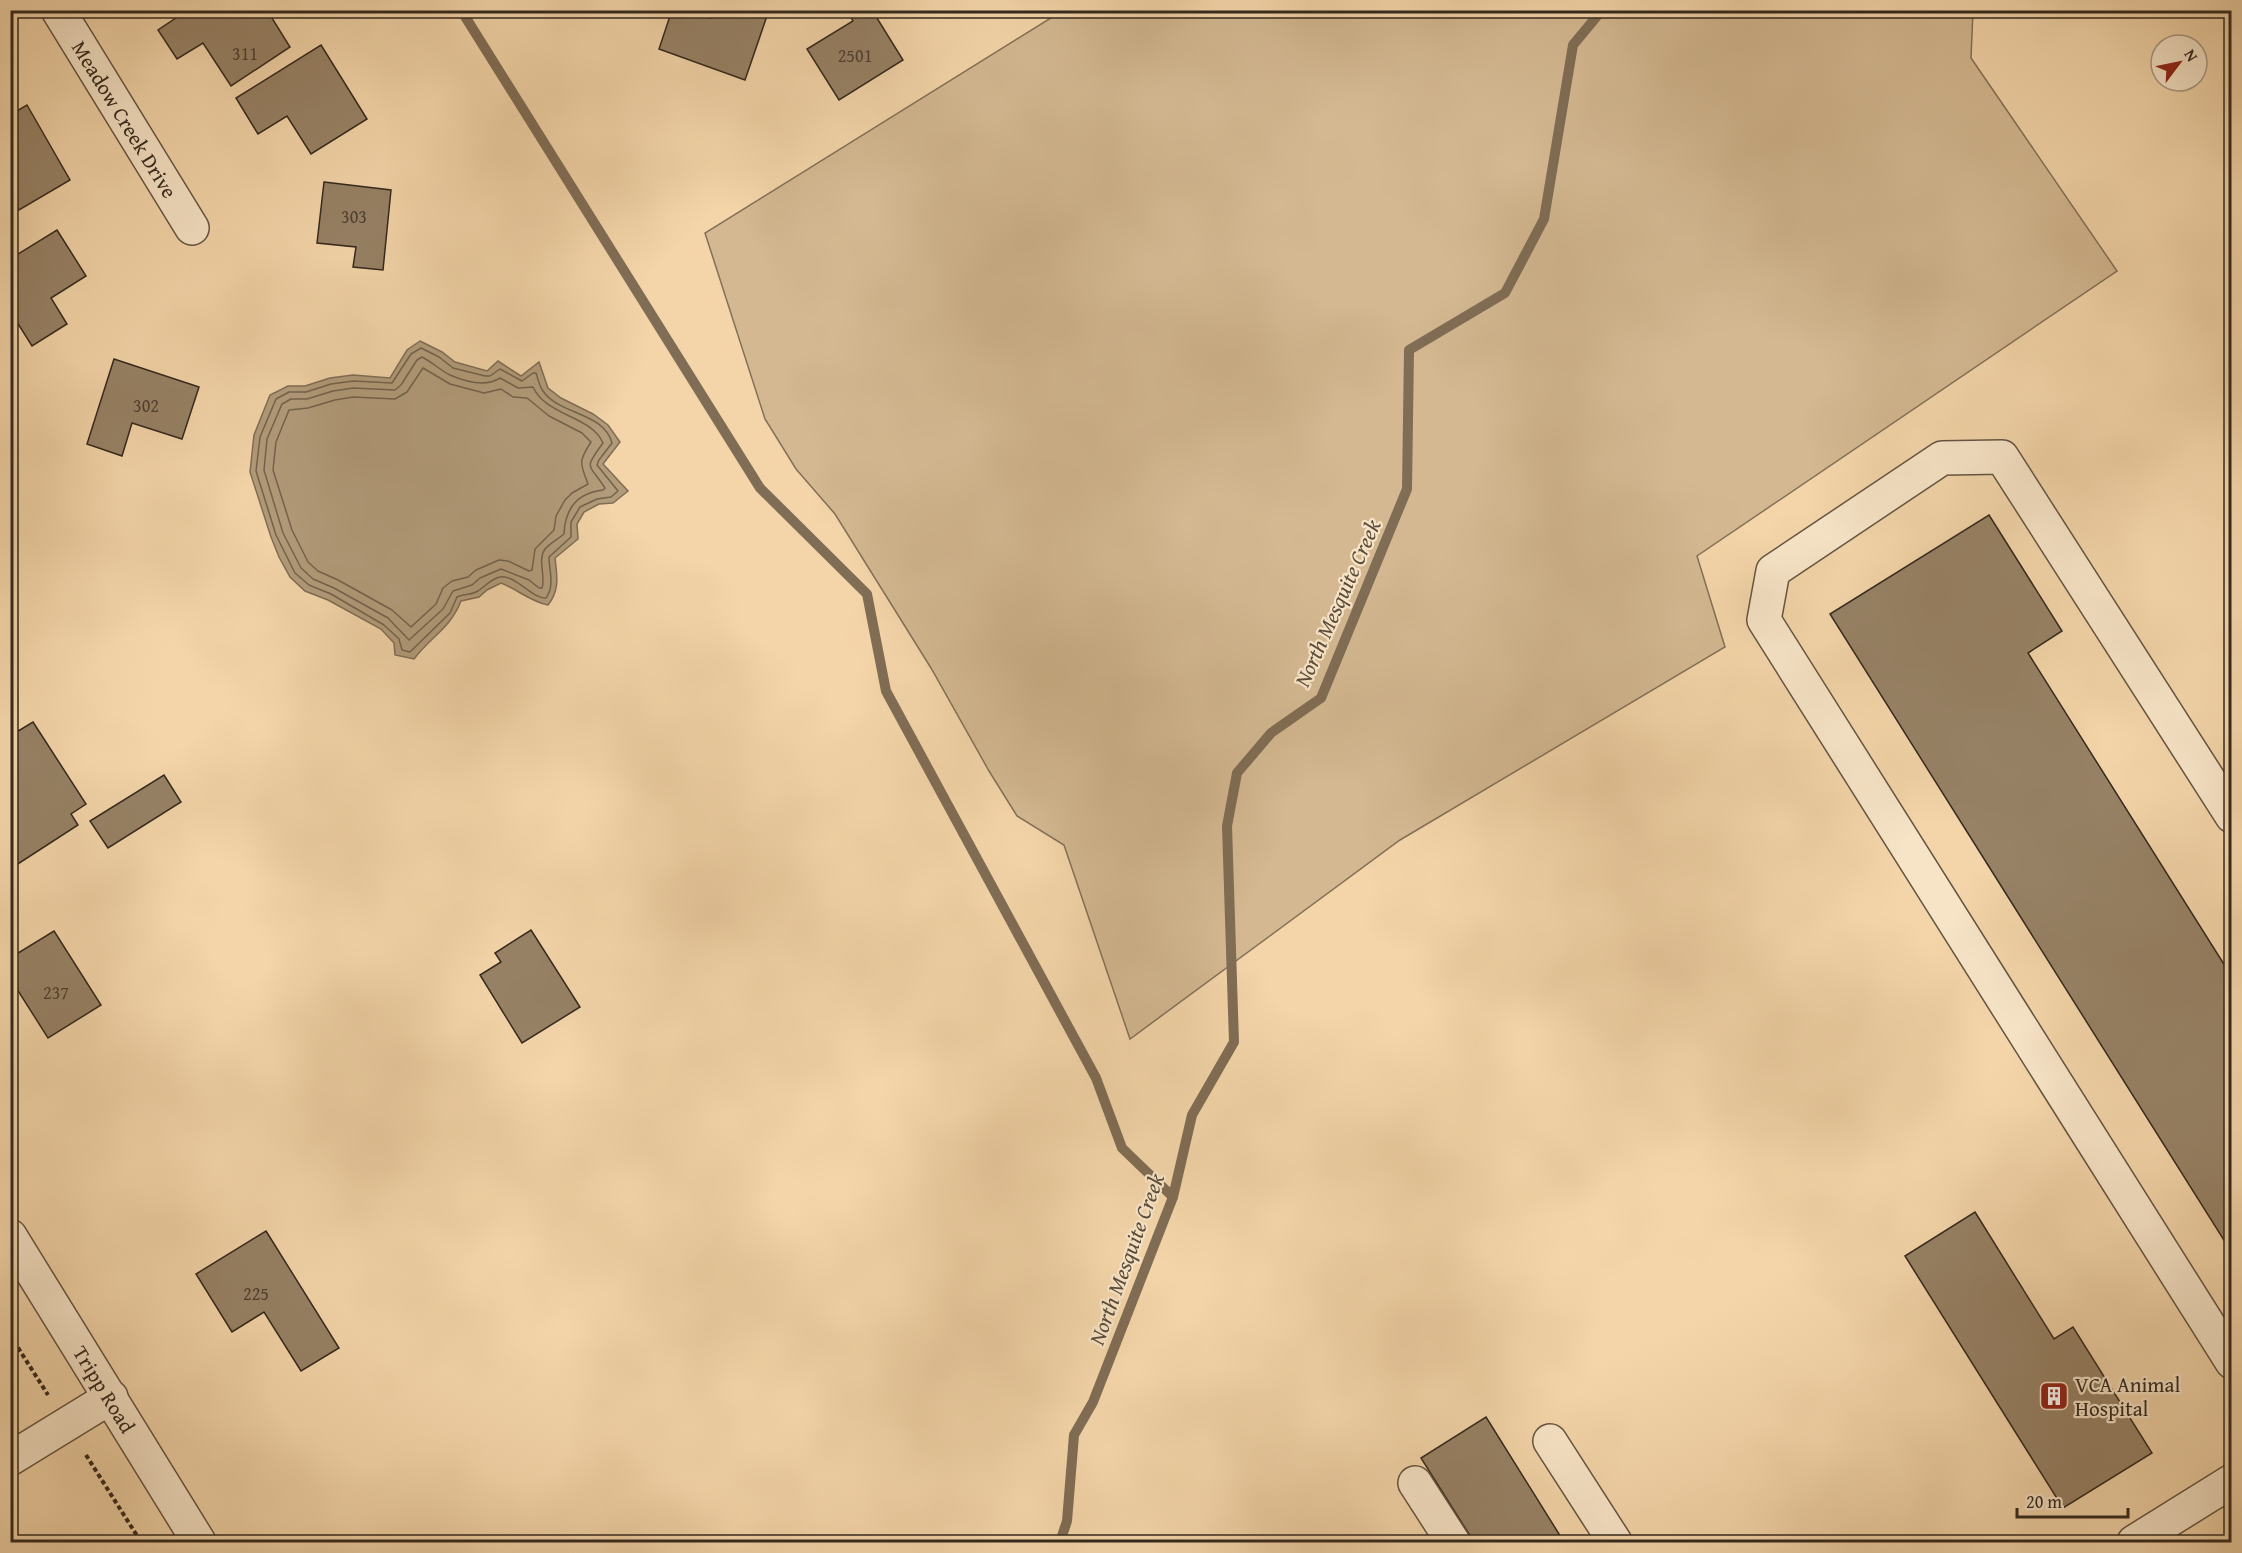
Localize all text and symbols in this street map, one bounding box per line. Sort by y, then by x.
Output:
north arrow [2149,33,2209,93]
street label: Meadow Creek Drive [65,34,185,204]
house number: 311 [232,40,258,67]
house number: 2501 [838,42,872,69]
text: N [2179,44,2205,66]
house number: 303 [341,203,367,230]
house number: 302 [133,392,159,419]
water label: North Mesquite Creek [1285,513,1389,693]
house number: 237 [43,979,69,1006]
water label: North Mesquite Creek [1080,1168,1172,1350]
house number: 225 [243,1280,269,1307]
street label: Tripp Road [66,1339,144,1439]
place label: VCA Animal Hospital [2075,1369,2180,1424]
building icon: VCA Animal Hospital [2038,1380,2070,1412]
scale bar [2017,1481,2128,1519]
text: 20 m [2026,1488,2062,1515]

